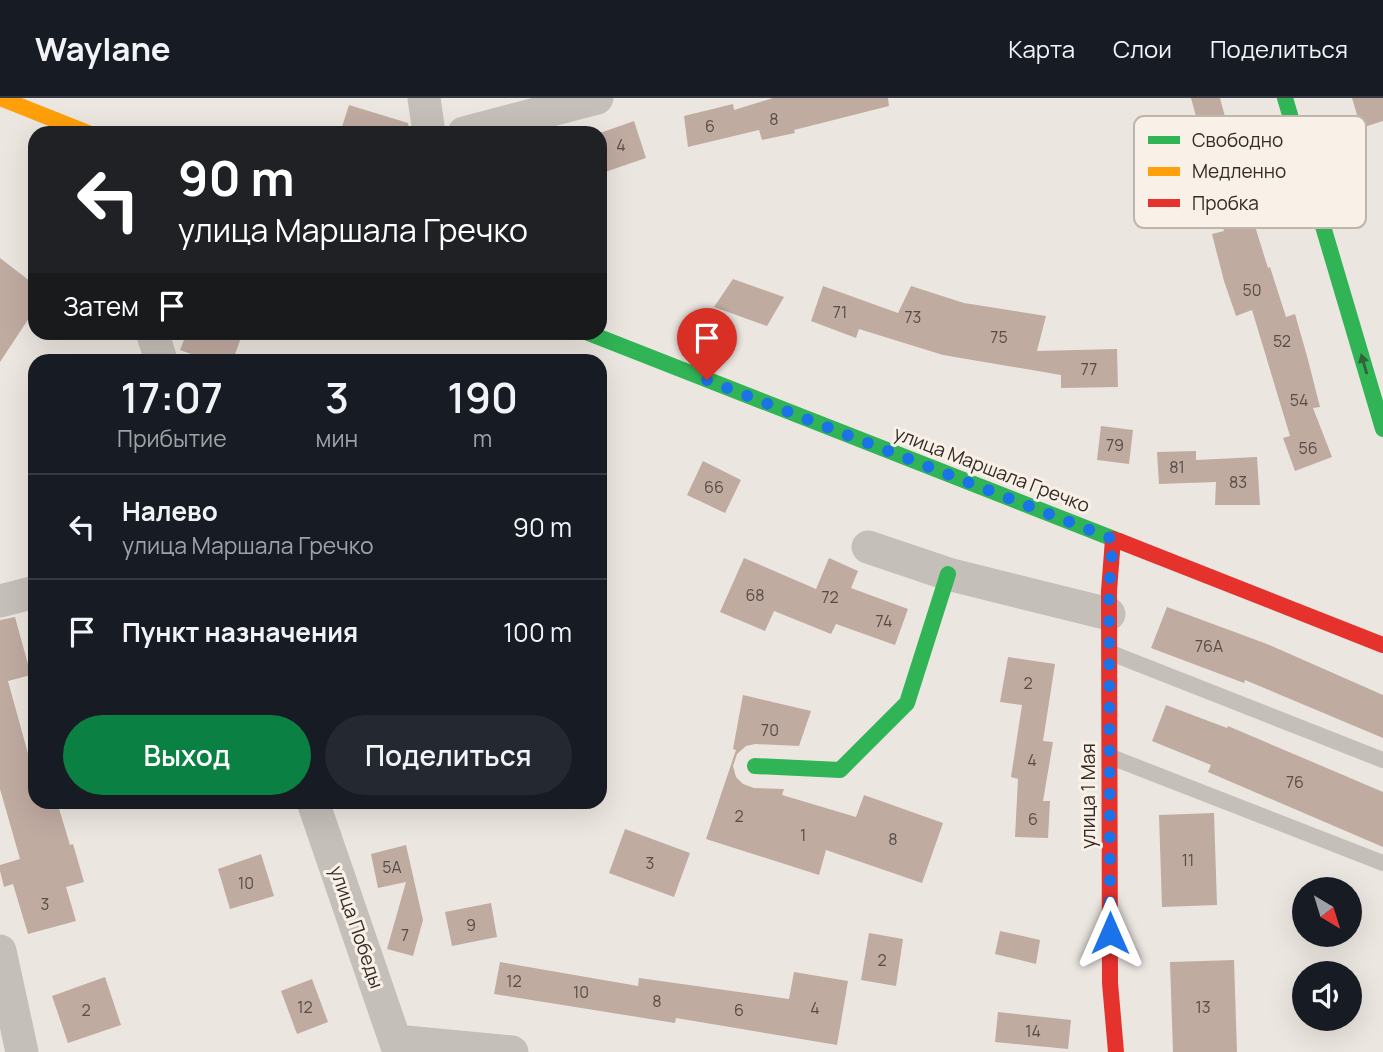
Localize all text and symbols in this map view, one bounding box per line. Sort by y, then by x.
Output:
text: Waylane [35,26,171,71]
text: Карта [1008,32,1075,65]
text: Слои [1113,32,1172,65]
text: Поделиться [1210,32,1348,65]
house number: 8 [769,108,779,130]
house number: 6 [705,115,715,137]
legend [1134,116,1366,228]
text: Свободно [1192,127,1283,153]
house number: 4 [616,134,626,156]
text: 90 m [178,144,295,211]
icon: left [63,154,154,245]
text: Медленно [1192,158,1286,184]
text: Пробка [1192,190,1259,216]
text: улица Маршала Гречко [178,208,528,252]
house number: 50 [1243,279,1262,301]
icon: arrive [153,287,191,325]
text: Затем [63,288,139,324]
house number: 71 [833,301,847,323]
house number: 73 [905,306,921,328]
pin [677,308,737,380]
icon: arrive [688,319,726,357]
house number: 75 [990,326,1008,348]
house number: 52 [1273,330,1291,352]
one-way arrow [1358,353,1368,374]
house number: 77 [1081,358,1097,380]
text: 17:07 [121,368,223,426]
text: 3 [325,368,349,426]
text: 190 [447,368,518,426]
house number: 54 [1290,389,1308,411]
street label: улица Маршала Гречко [890,420,1094,518]
text: Прибытие [117,422,227,454]
text: мин [316,422,358,454]
text: m [473,422,492,454]
house number: 79 [1106,434,1124,456]
house number: 56 [1298,437,1318,459]
house number: 81 [1169,456,1185,478]
house number: 83 [1229,471,1247,493]
house number: 66 [704,476,724,498]
text: Налево [122,493,218,529]
icon: left [63,508,101,546]
text: 90 m [513,509,572,545]
text: улица Маршала Гречко [122,529,374,561]
house number: 68 [745,584,765,606]
house number: 72 [821,586,839,608]
house number: 74 [876,610,892,632]
icon: arrive [63,613,101,651]
text: Пункт назначения [122,614,358,650]
text: 100 m [503,614,572,650]
house number: 76А [1195,635,1223,657]
house number: 2 [1023,672,1033,694]
button: Выход [63,715,311,795]
button: Поделиться [325,715,572,795]
house number: 70 [761,719,779,741]
street label: улица 1 Мая [1075,743,1101,849]
house number: 4 [1027,749,1037,771]
house number: 76 [1286,771,1304,793]
house number: 2 [734,805,744,827]
house number: 6 [1028,808,1038,830]
house number: 1 [800,824,806,846]
house number: 8 [888,828,898,850]
house number: 11 [1182,849,1194,871]
house number: 3 [646,852,654,874]
house number: 5А [382,856,402,878]
street label: улица Победы [324,862,390,992]
house number: 10 [238,872,254,894]
north arrow [1292,877,1362,947]
map controls [1292,877,1362,1031]
house number: 3 [41,893,49,915]
position arrow [1073,896,1147,970]
house number: 9 [466,914,476,936]
house number: 7 [401,924,409,946]
house number: 2 [877,949,887,971]
button: sound [1292,961,1362,1031]
house number: 12 [506,970,522,992]
house number: 10 [573,981,589,1003]
house number: 8 [652,990,662,1012]
house number: 12 [297,996,313,1018]
house number: 13 [1195,996,1211,1018]
house number: 4 [810,997,820,1019]
house number: 2 [81,999,91,1021]
house number: 6 [734,999,744,1021]
house number: 14 [1025,1020,1041,1042]

